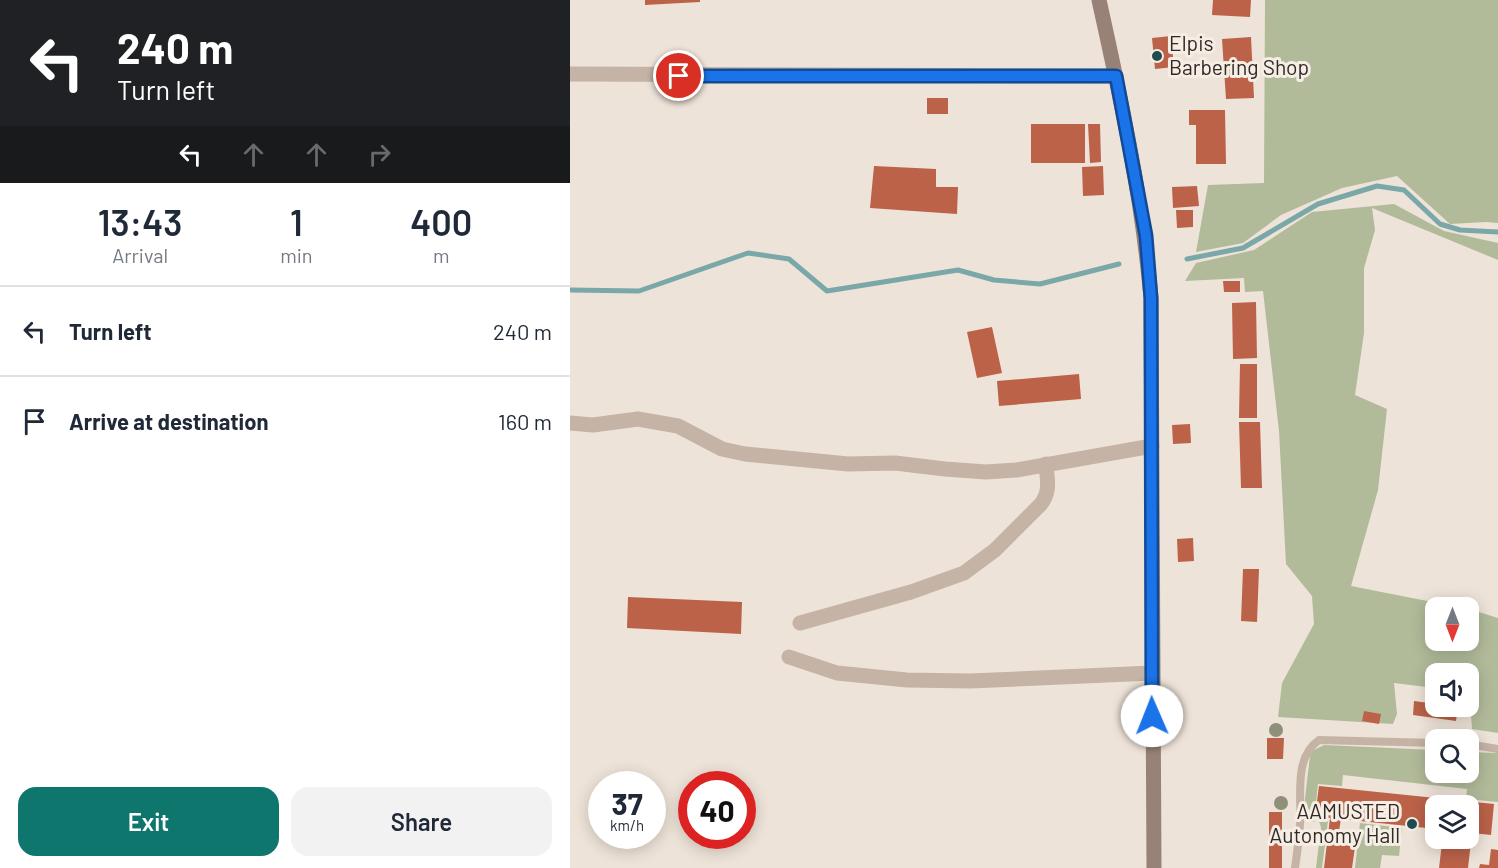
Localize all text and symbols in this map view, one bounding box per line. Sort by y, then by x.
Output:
text: 240 m [117,22,233,72]
icon: left [18,24,96,102]
place label: Elpis Barbering Shop [1169,30,1309,79]
marker: Elpis Barbering Shop [1150,49,1164,63]
pin [653,50,704,101]
icon: arrive [662,59,695,92]
text: Turn left [117,73,215,105]
icon: left [174,138,207,171]
icon: ahead [237,138,270,171]
icon: ahead [300,138,333,171]
icon: right [363,138,396,171]
text: 13:43 [98,200,182,243]
text: 1 [290,200,303,243]
text: 400 [410,200,472,243]
text: Arrival [112,243,168,267]
text: min [280,243,313,267]
text: m [433,243,450,267]
icon: left [18,315,51,348]
text: Turn left [69,318,152,344]
text: 240 m [493,318,552,344]
icon: arrive [18,405,51,438]
text: Arrive at destination [69,408,268,434]
text: 160 m [498,408,552,434]
north arrow [1425,597,1479,651]
map controls [1425,597,1479,849]
button: sound [1425,663,1479,717]
position arrow [1120,684,1184,748]
button: search [1425,729,1479,783]
speed limit sign: 40 [678,771,756,849]
text: 37 [611,785,643,821]
button: Exit [18,787,279,856]
button: Share [291,787,552,856]
button: layers [1425,795,1479,849]
place label: AAMUSTED Autonomy Hall [1269,798,1400,847]
text: km/h [610,816,644,834]
marker: AAMUSTED Autonomy Hall [1405,817,1419,831]

